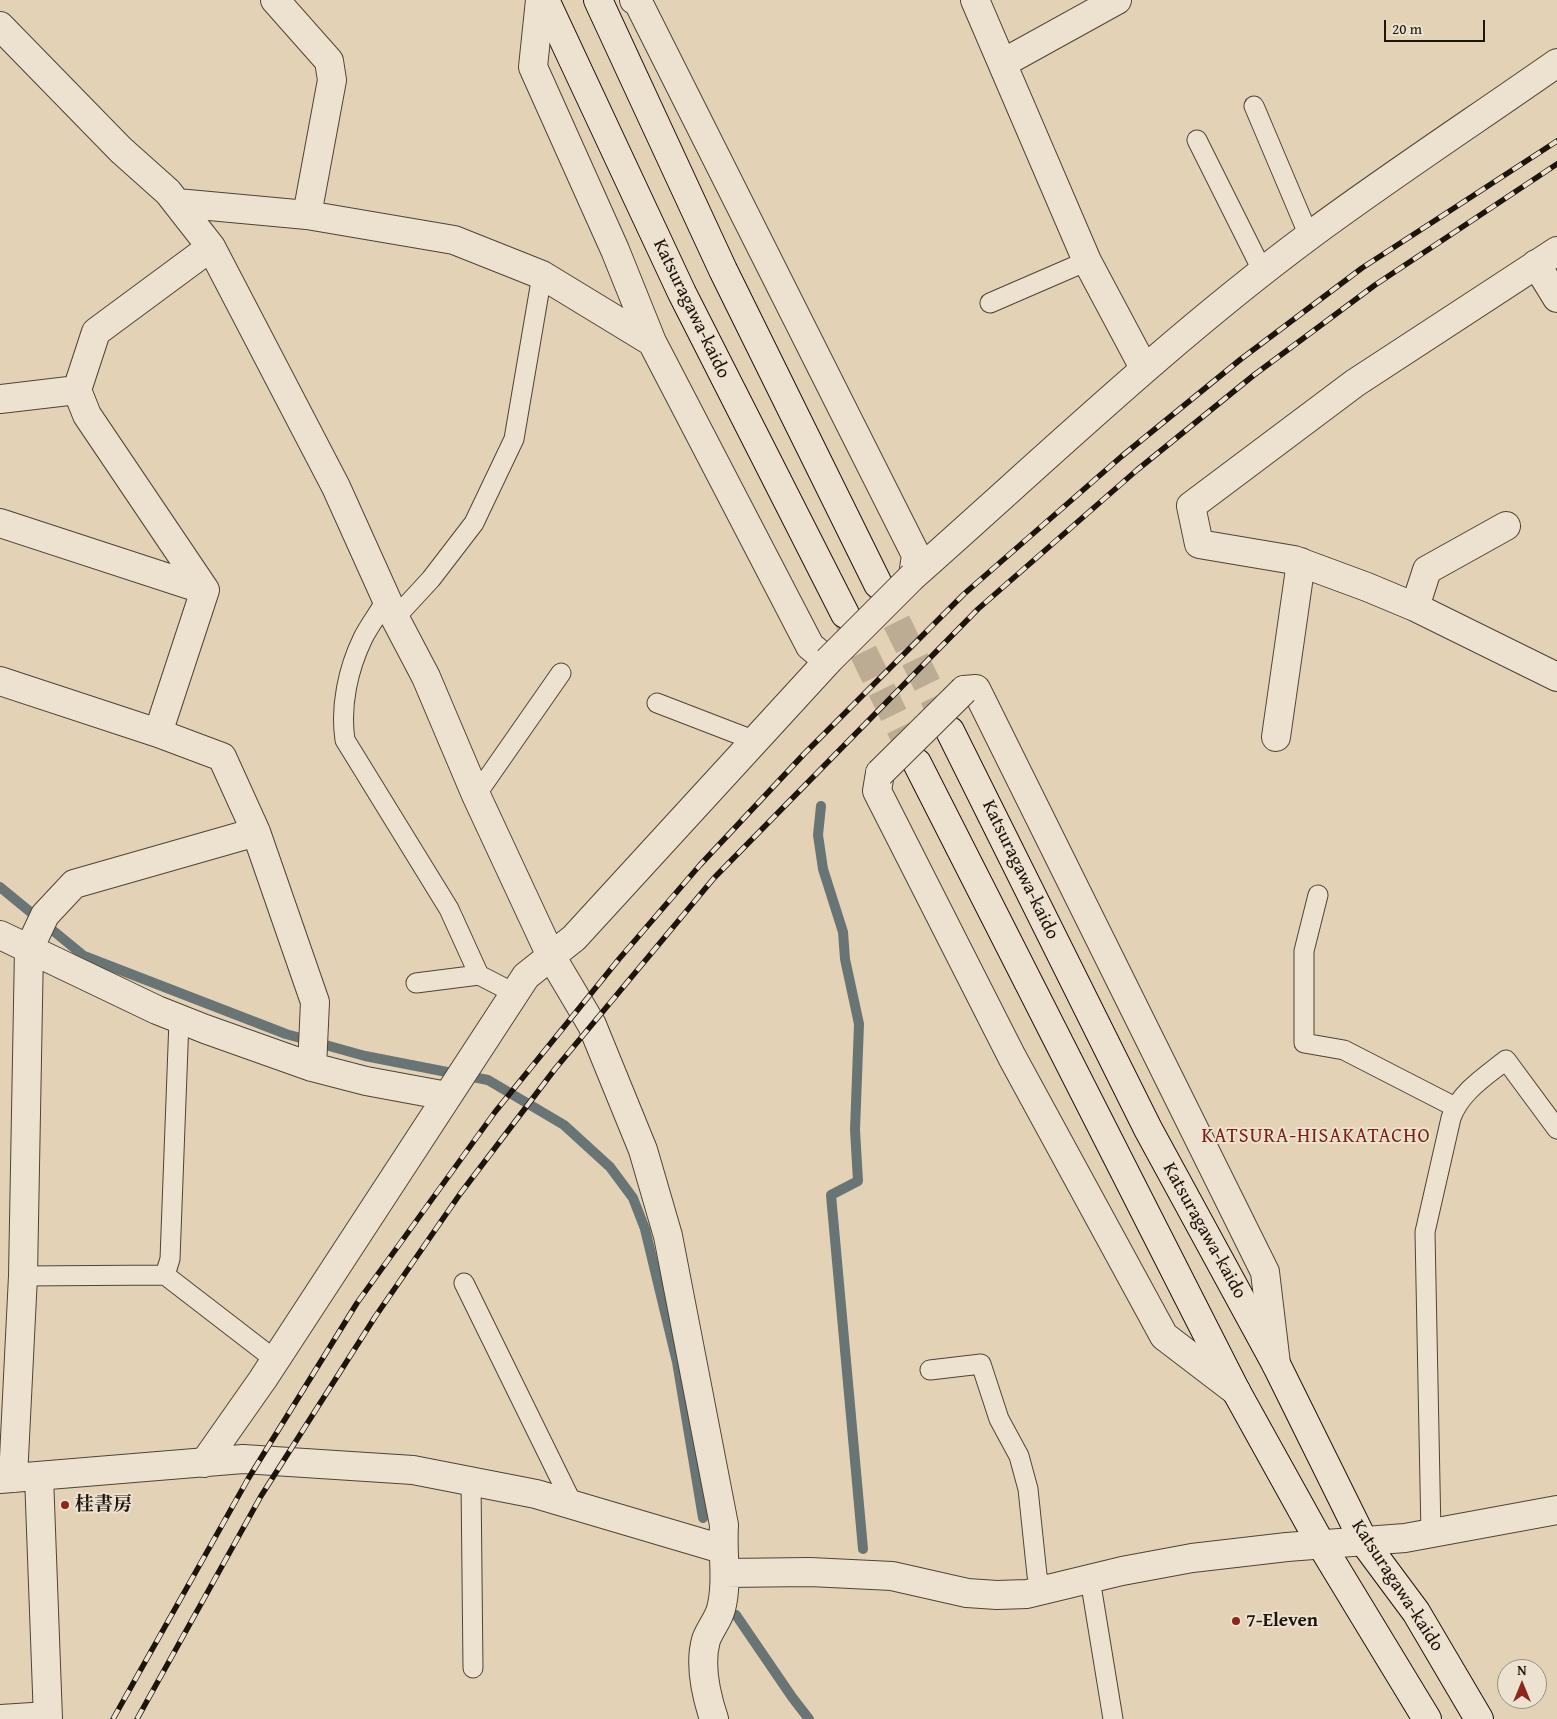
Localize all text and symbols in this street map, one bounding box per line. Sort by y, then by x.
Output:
scale bar [1387,10,1488,42]
text: 20 m [1392,18,1422,39]
street label: Katsuragawa-kaido [647,236,735,382]
street label: Katsuragawa-kaido [976,797,1064,943]
district label: KATSURA-HISAKATACHO [1199,1125,1433,1149]
street label: Katsuragawa-kaido [1157,1159,1251,1303]
place label: 桂書房 [75,1494,132,1516]
marker: 桂書房 [59,1499,71,1511]
street label: Katsuragawa-kaido [1346,1516,1448,1656]
place label: 7-Eleven [1246,1610,1318,1632]
marker: 7-Eleven [1230,1615,1242,1627]
north arrow [1497,1659,1547,1709]
text: N [1517,1660,1527,1680]

